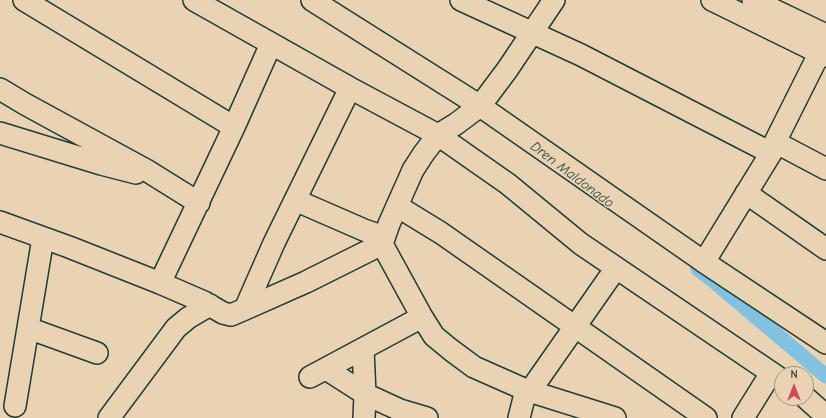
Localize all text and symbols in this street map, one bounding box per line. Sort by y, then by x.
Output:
water label: Dren Maldonado [527,138,617,212]
north arrow [774,366,814,406]
text: N [790,368,798,381]

